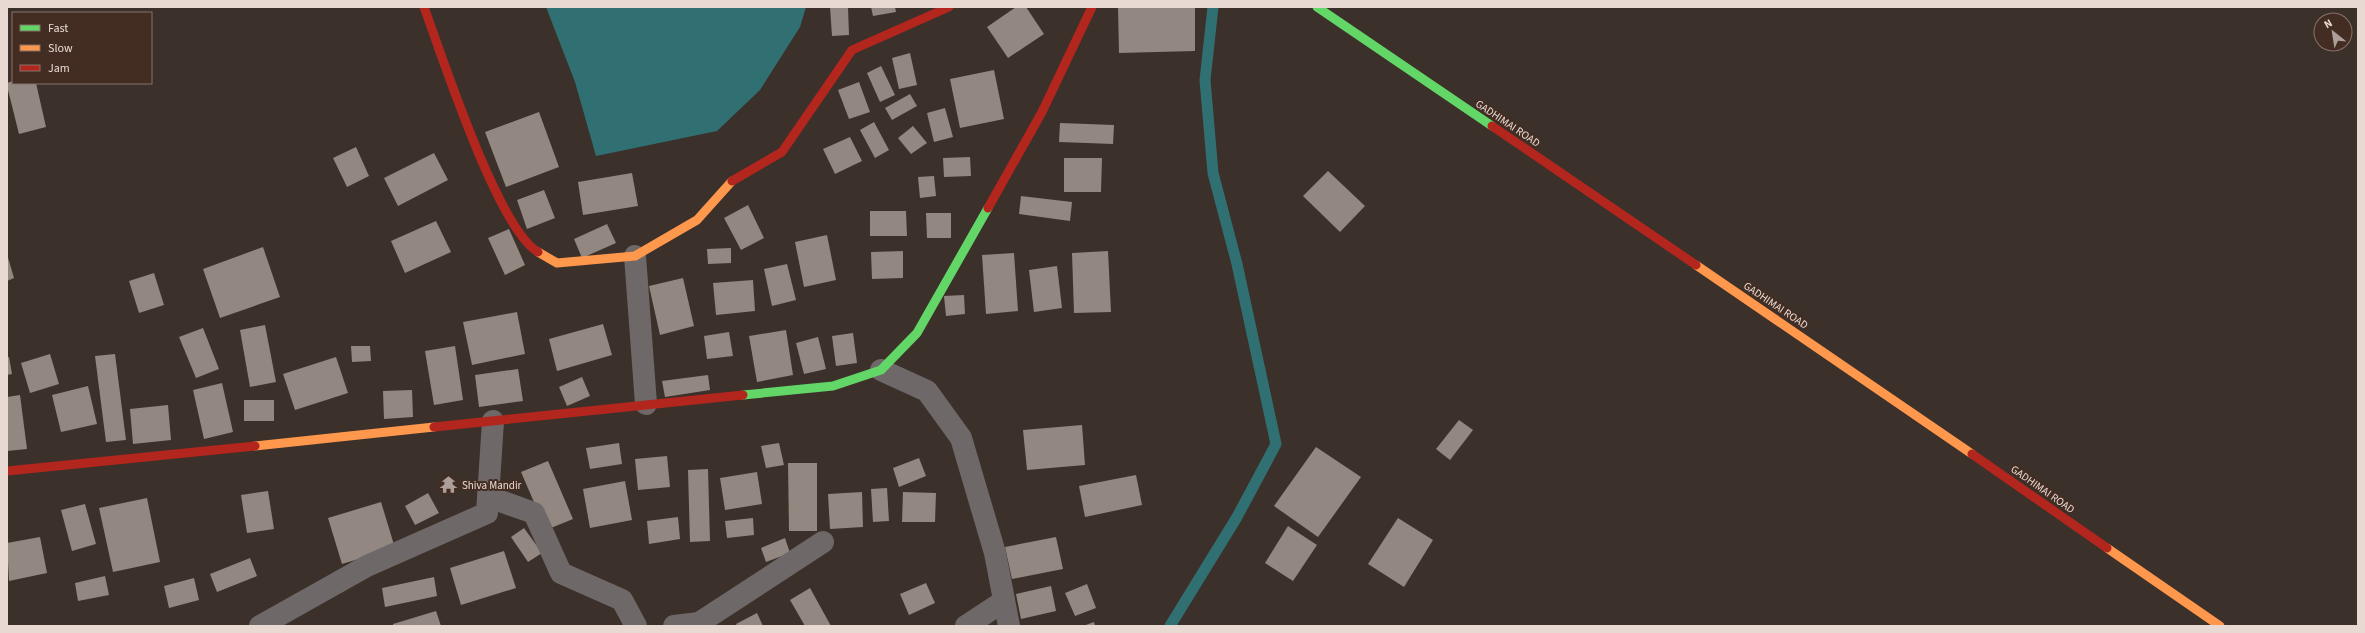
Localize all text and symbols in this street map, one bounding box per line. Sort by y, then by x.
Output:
legend [12,12,152,84]
north arrow [2313,12,2353,52]
text: N [2321,15,2335,32]
text: Fast [48,20,68,37]
text: Slow [48,40,73,57]
text: Jam [48,60,70,77]
street label: GADHIMAI ROAD [1473,96,1543,151]
street label: GADHIMAI ROAD [1741,278,1811,333]
street label: GADHIMAI ROAD [2008,462,2078,517]
temple icon: Shiva Mandir [439,475,459,495]
place label: Shiva Mandir [462,478,522,493]

